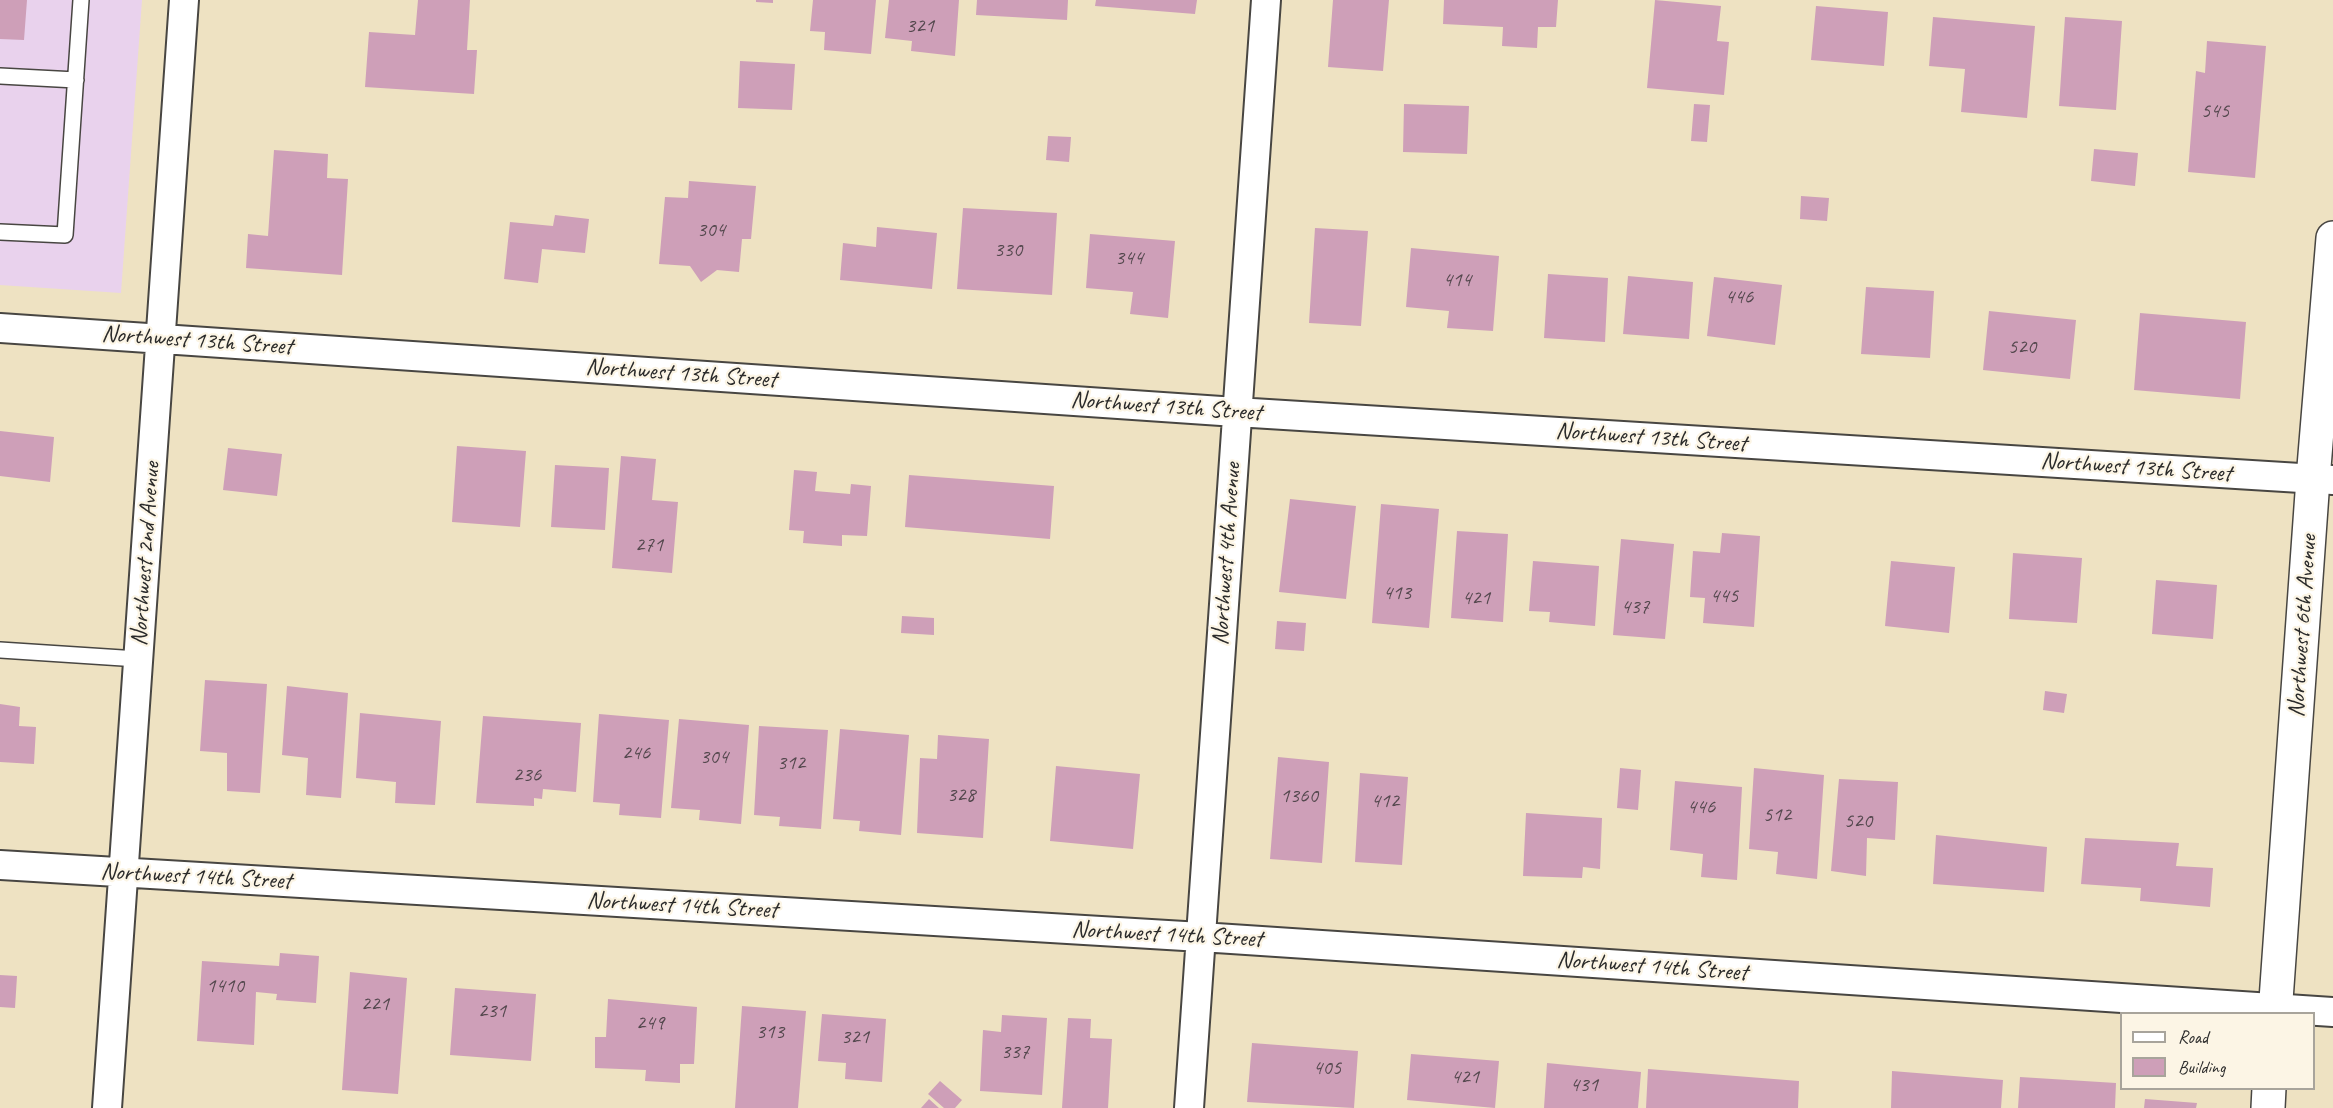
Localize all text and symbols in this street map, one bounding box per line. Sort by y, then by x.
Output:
house number: 321 [906,13,934,39]
house number: 545 [2201,98,2229,124]
house number: 304 [697,217,725,243]
house number: 330 [994,237,1022,263]
house number: 344 [1115,245,1143,271]
house number: 414 [1443,267,1471,293]
house number: 446 [1725,284,1753,310]
street label: Northwest 13th Street [101,320,293,362]
house number: 520 [2008,334,2036,360]
street label: Northwest 13th Street [585,353,777,395]
street label: Northwest 13th Street [1070,386,1262,428]
street label: Northwest 13th Street [1555,417,1747,459]
street label: Northwest 13th Street [2040,447,2232,489]
street label: Northwest 2nd Avenue [125,461,167,647]
street label: Northwest 4th Avenue [1206,462,1248,646]
house number: 271 [635,532,663,558]
street label: Northwest 6th Avenue [2282,534,2324,718]
house number: 413 [1383,580,1411,606]
house number: 445 [1710,583,1738,609]
house number: 421 [1462,585,1490,611]
house number: 437 [1621,594,1649,620]
house number: 246 [622,740,650,766]
house number: 304 [700,744,728,770]
house number: 312 [777,750,805,776]
house number: 236 [513,762,541,788]
house number: 328 [947,782,975,808]
house number: 1360 [1280,783,1318,809]
house number: 412 [1371,788,1399,814]
house number: 446 [1687,794,1715,820]
house number: 512 [1763,802,1791,828]
house number: 520 [1844,808,1872,834]
street label: Northwest 14th Street [100,858,292,896]
street label: Northwest 14th Street [586,887,778,925]
street label: Northwest 14th Street [1071,916,1263,954]
street label: Northwest 14th Street [1556,946,1748,988]
house number: 1410 [206,973,244,999]
house number: 221 [361,991,389,1017]
house number: 231 [478,998,506,1024]
house number: 249 [636,1010,664,1036]
legend [2120,1012,2315,1090]
house number: 313 [756,1019,784,1045]
house number: 321 [841,1024,869,1050]
text: Road [2178,1026,2208,1048]
house number: 337 [1001,1039,1029,1065]
house number: 405 [1313,1055,1341,1081]
text: Building [2178,1056,2225,1078]
house number: 421 [1451,1064,1479,1090]
house number: 431 [1570,1072,1598,1098]

